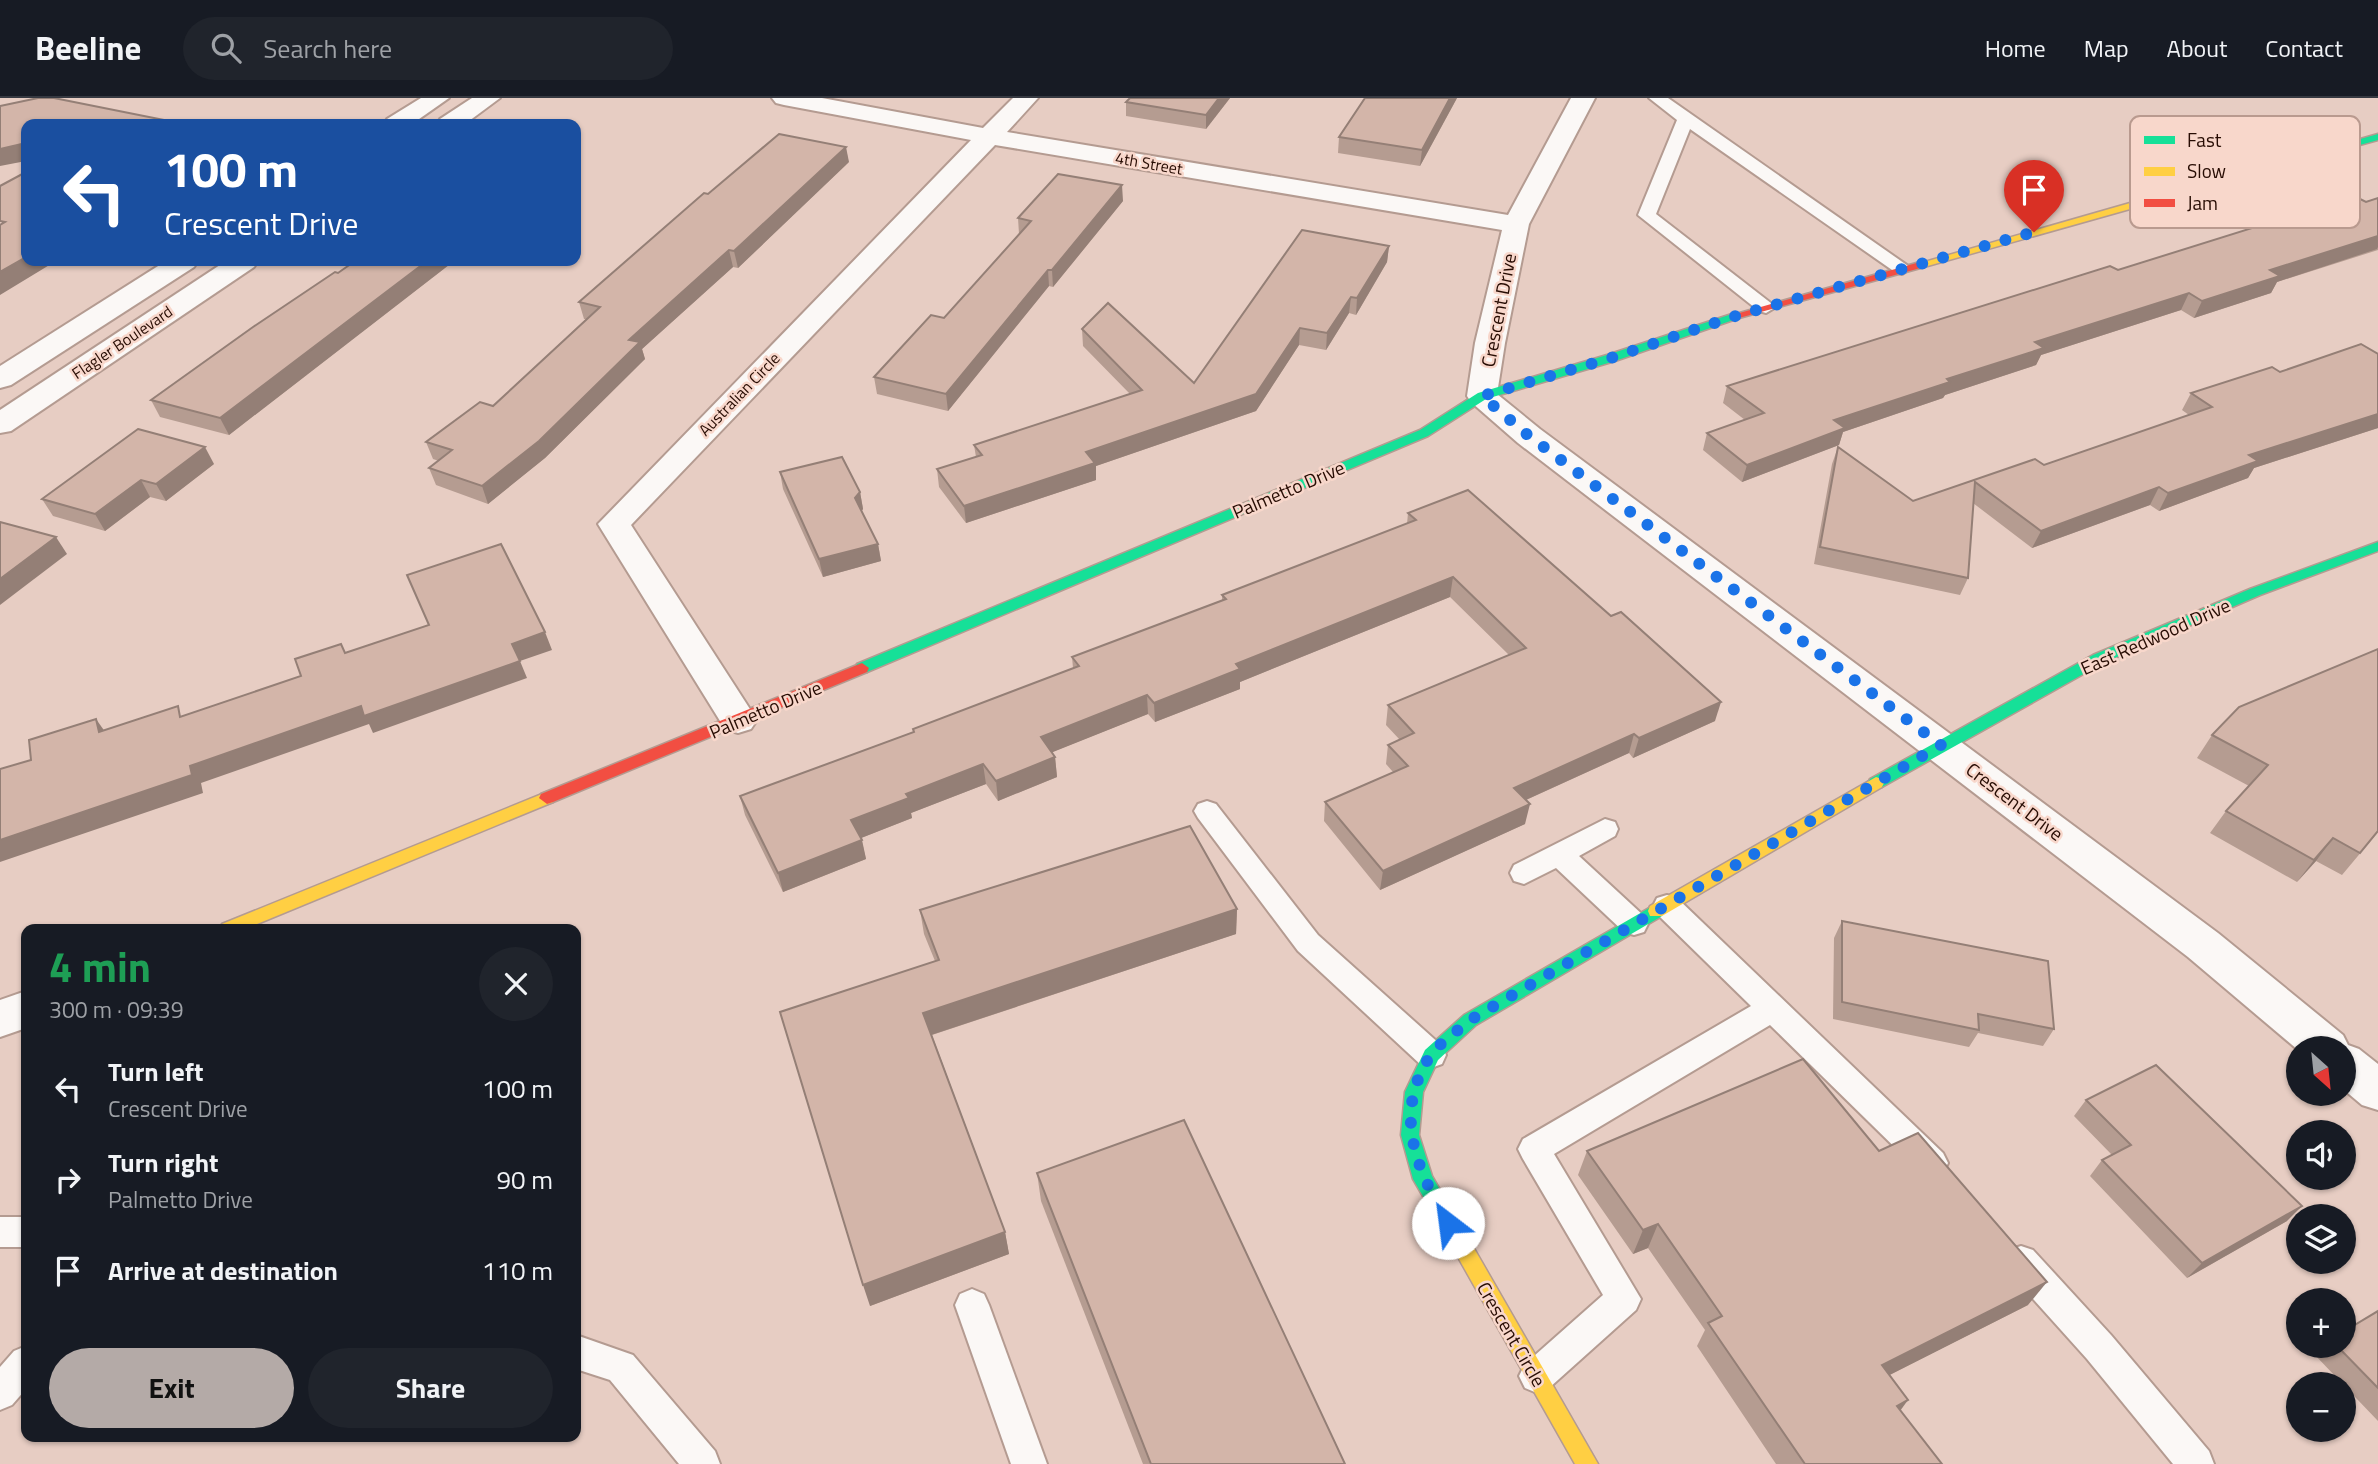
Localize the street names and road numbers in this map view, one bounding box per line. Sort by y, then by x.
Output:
street label: 4th Street [1113,145,1185,181]
street label: Crescent Drive [1473,251,1523,369]
street label: Flagler Boulevard [67,299,177,385]
street label: Australian Circle [693,347,785,441]
street label: Palmetto Drive [1227,452,1349,526]
street label: East Redwood Drive [2076,590,2234,682]
street label: Palmetto Drive [704,672,826,746]
street label: Crescent Drive [1960,755,2070,847]
street label: Crescent Circle [1470,1276,1554,1392]

